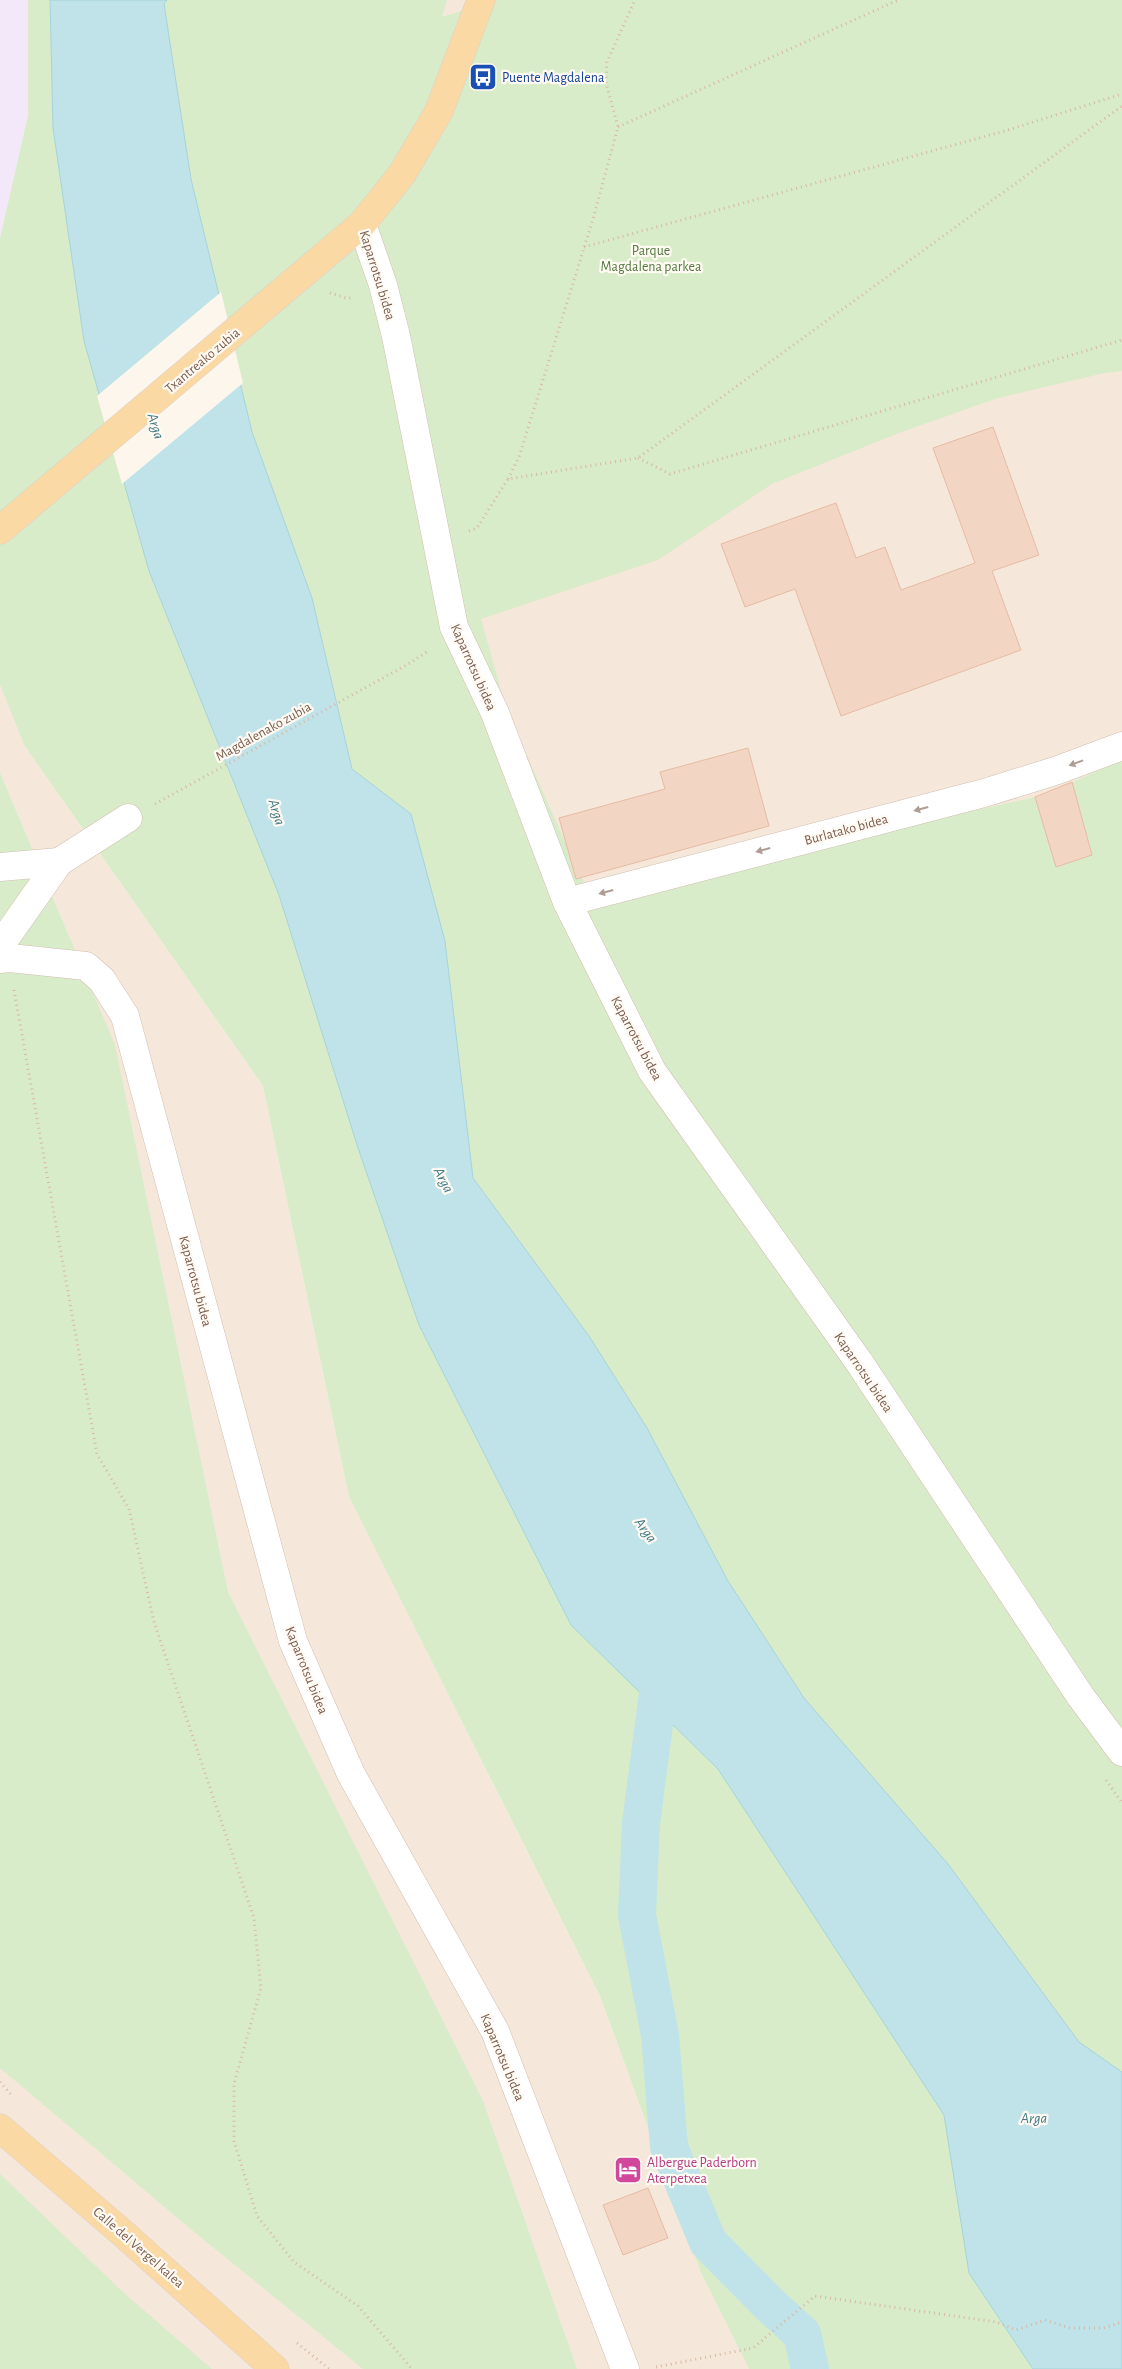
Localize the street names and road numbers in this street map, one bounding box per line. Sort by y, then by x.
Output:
street label: Kaparrotsu bidea [357,229,398,322]
street label: Txantreako zubia [163,325,243,396]
street label: Kaparrotsu bidea [448,622,499,713]
street label: Magdalenako zubia [213,700,314,764]
street label: Burlatako bidea [803,812,890,848]
street label: Kaparrotsu bidea [608,994,664,1083]
street label: Kaparrotsu bidea [176,1234,214,1329]
street label: Kaparrotsu bidea [831,1330,895,1416]
street label: Kaparrotsu bidea [282,1625,330,1717]
street label: Kaparrotsu bidea [477,2012,527,2104]
street label: Calle del Vergel kalea [90,2205,187,2291]

